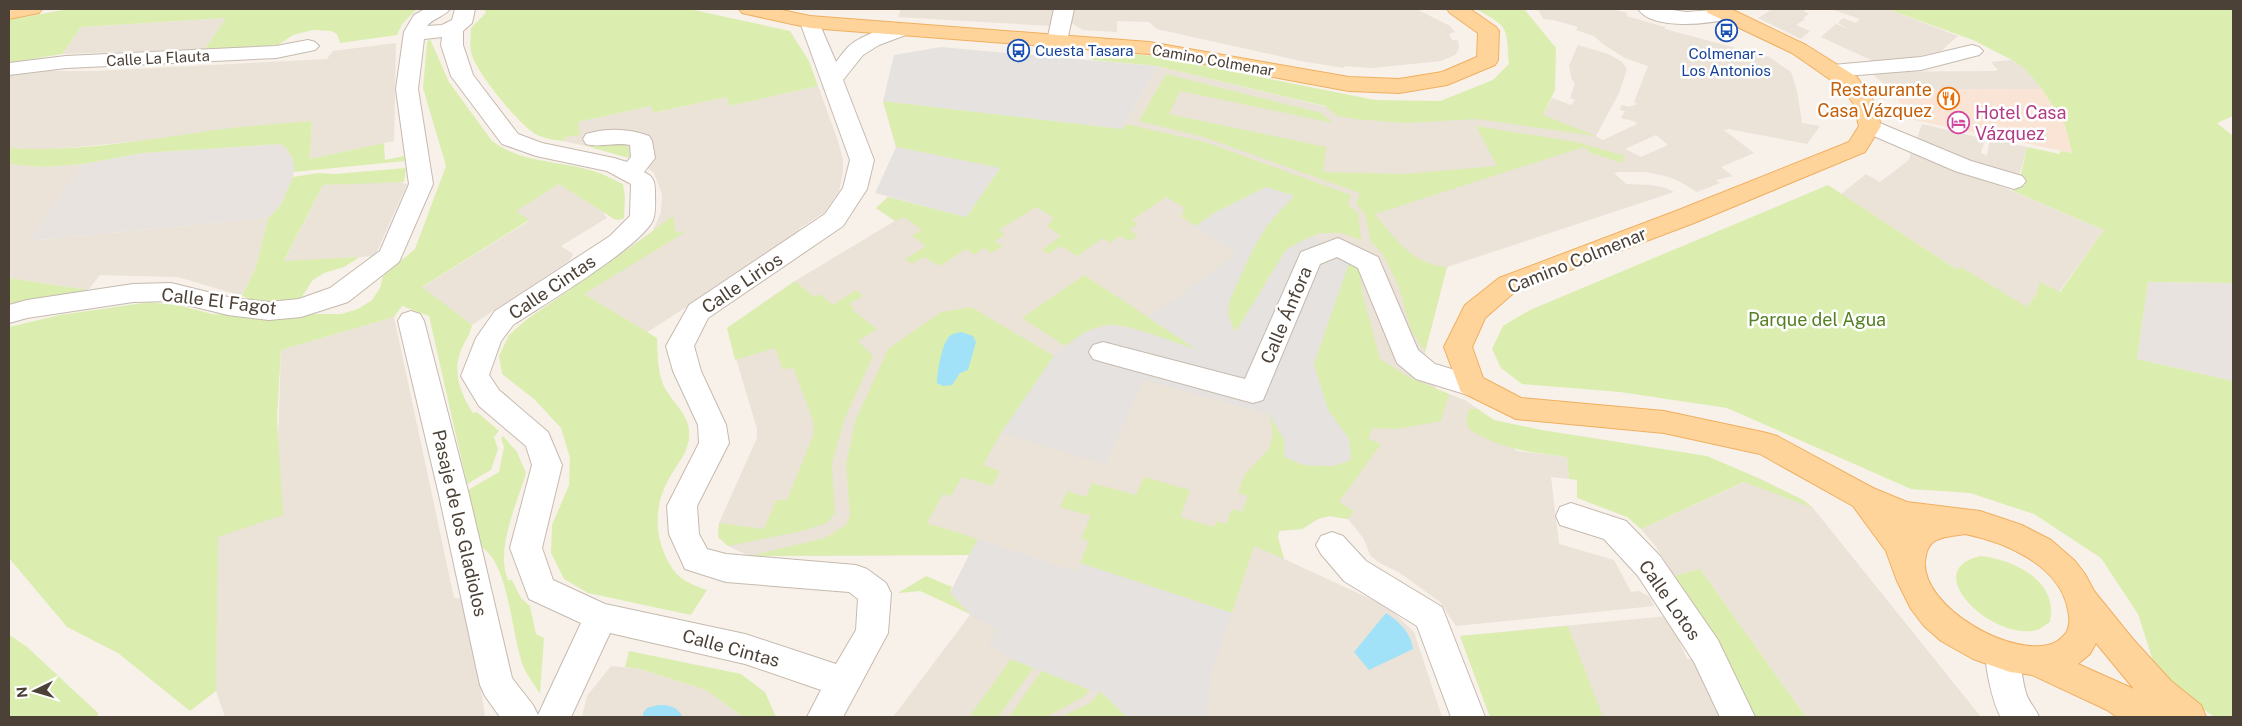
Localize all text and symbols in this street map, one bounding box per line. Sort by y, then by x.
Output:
bus stop icon: Colmenar - Los Antonios [1714,18,1738,42]
bus stop icon: Cuesta Tasara [1007,38,1031,62]
street label: Camino Colmenar [1151,41,1275,79]
place label: Cuesta Tasara [1035,42,1134,59]
place label: Colmenar - Los Antonios [1681,45,1771,79]
street label: Calle La Flauta [106,47,210,69]
place label: Restaurante Casa Vázquez [1817,79,1932,121]
restaurant icon: Restaurante Casa Vázquez [1936,87,1960,111]
place label: Hotel Casa Vázquez [1975,102,2066,144]
hotel icon: Hotel Casa Vázquez [1947,110,1971,134]
street label: Camino Colmenar [1504,223,1650,297]
street label: Calle Lirios [698,248,786,318]
street label: Calle Cintas [505,250,599,324]
street label: Calle Ánfora [1255,263,1316,367]
street label: Calle El Fagot [160,284,278,318]
park label: Parque del Agua [1748,309,1886,330]
street label: Pasaje de los Gladiolos [428,428,492,618]
street label: Calle Lotos [1635,556,1705,644]
street label: Calle Cintas [680,625,782,671]
north arrow [10,666,60,716]
text: N [14,686,30,698]

